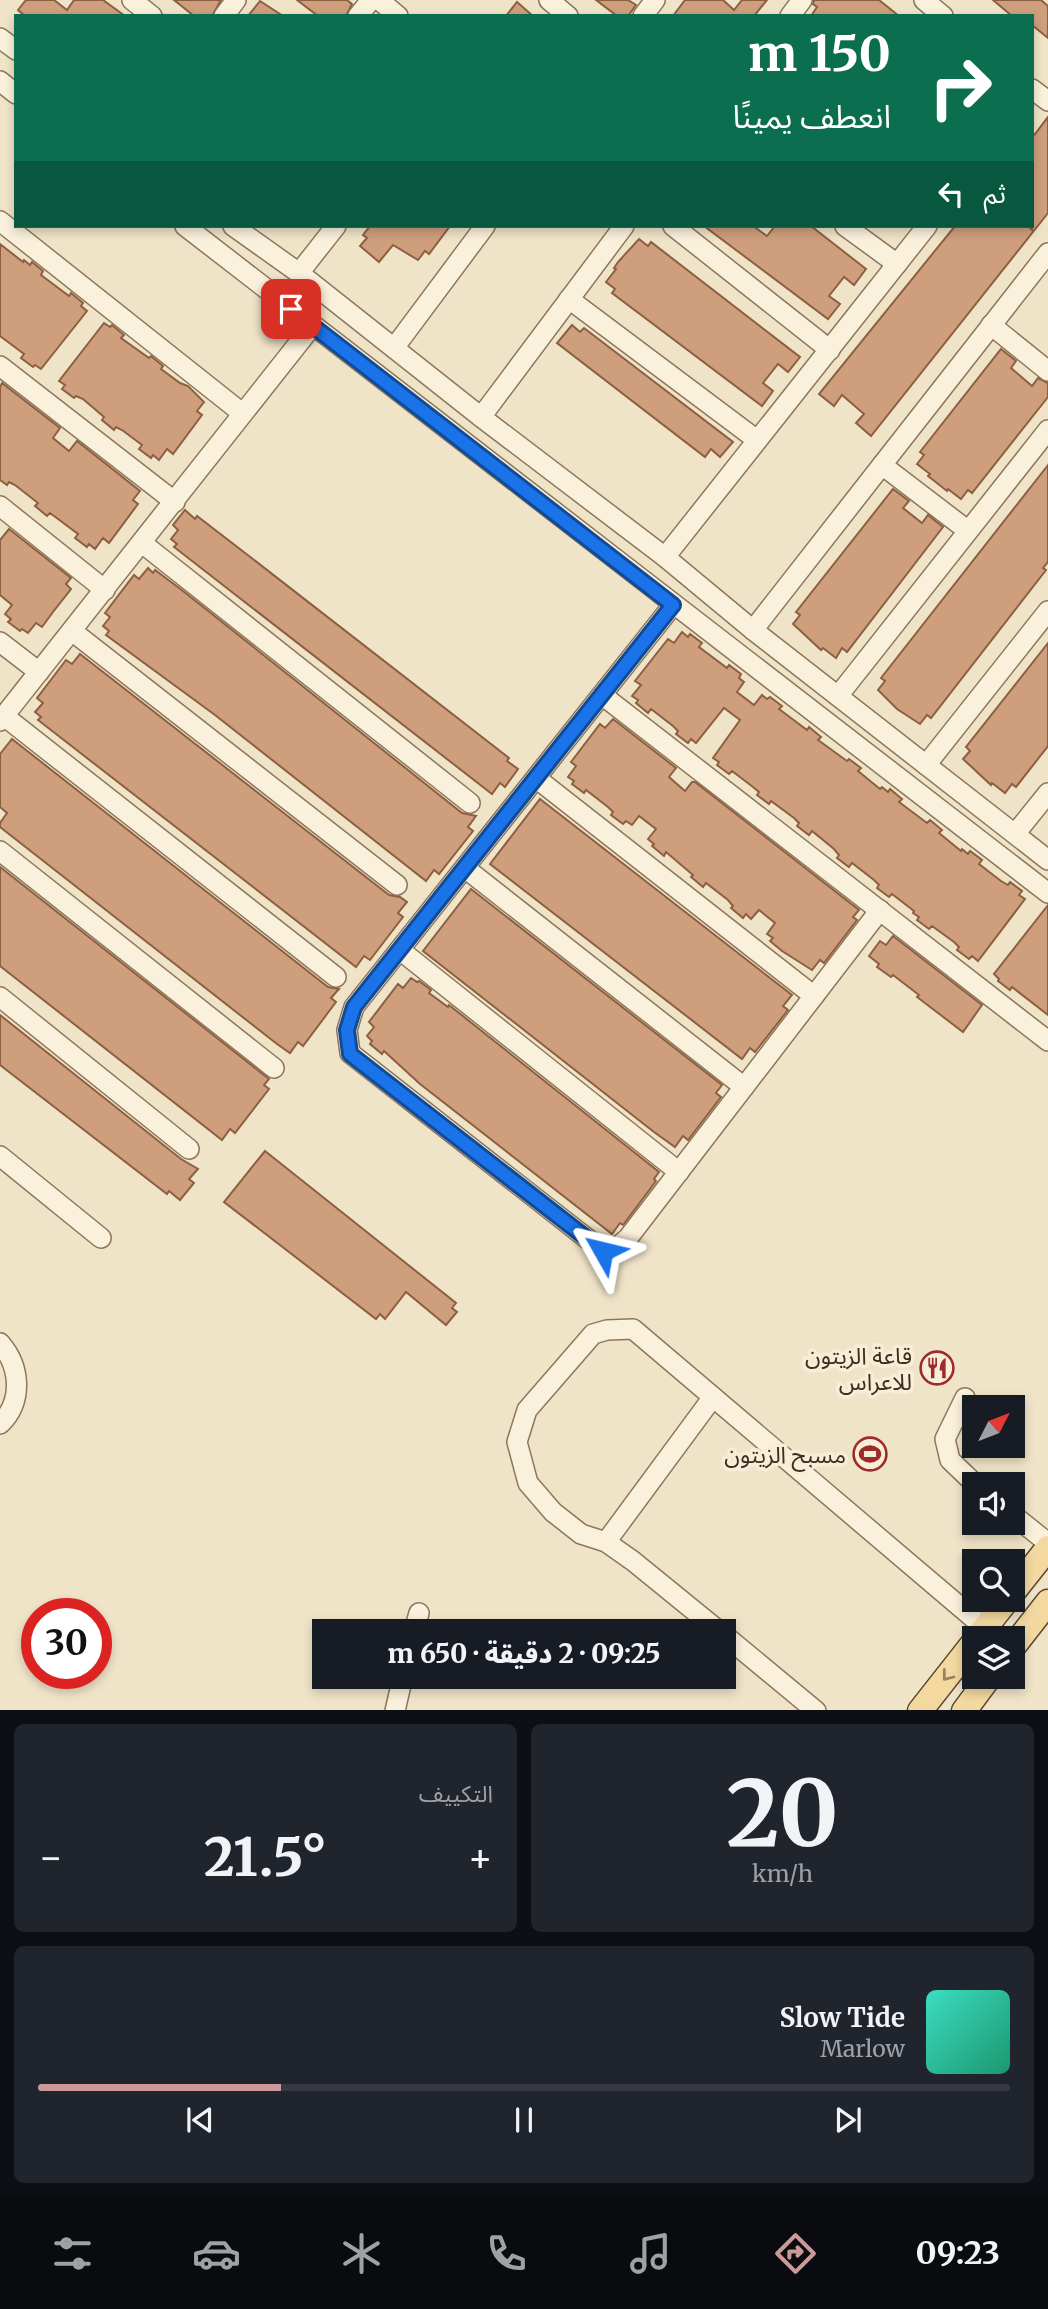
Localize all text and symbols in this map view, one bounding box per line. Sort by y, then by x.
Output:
text: 150 m [748,23,891,84]
icon: right [915,42,1006,133]
text: انعطف يمينًا [732,97,891,137]
icon: left [932,175,970,213]
text: ثم [984,177,1006,210]
pin [261,279,321,339]
icon: arrive [272,290,310,328]
position arrow [566,1214,640,1288]
place label: قاعة الزيتون للاعراس [805,1341,912,1396]
restaurant icon: قاعة الزيتون للاعراس [918,1349,956,1387]
north arrow [962,1395,1026,1458]
map controls [962,1395,1025,1689]
sports icon: مسبح الزيتون [851,1435,889,1473]
place label: مسبح الزيتون [724,1440,846,1472]
button: sound [962,1472,1025,1535]
button: search [962,1549,1025,1612]
speed limit sign: 30 [21,1598,112,1689]
button: layers [962,1626,1025,1689]
text: 09:25 · 2 دقيقة · 650 m [387,1637,661,1670]
one-way arrow [943,1668,956,1680]
text: 20 [726,1756,839,1871]
text: التكييف [419,1779,493,1808]
text: 21.5° [204,1825,327,1890]
text: − [38,1834,63,1881]
text: + [468,1834,493,1881]
text: km/h [752,1859,813,1888]
text: Slow Tide [779,2001,905,2034]
text: Marlow [820,2034,905,2063]
icon: previous [181,2101,219,2139]
icon: pause [505,2101,543,2139]
icon: next [829,2101,867,2139]
icon: filters [48,2229,97,2278]
icon: car [192,2229,241,2278]
icon: climate [337,2229,386,2278]
icon: phone [482,2229,531,2278]
icon: music [626,2229,675,2278]
icon: directions [771,2229,820,2278]
text: 09:23 [916,2233,1000,2273]

